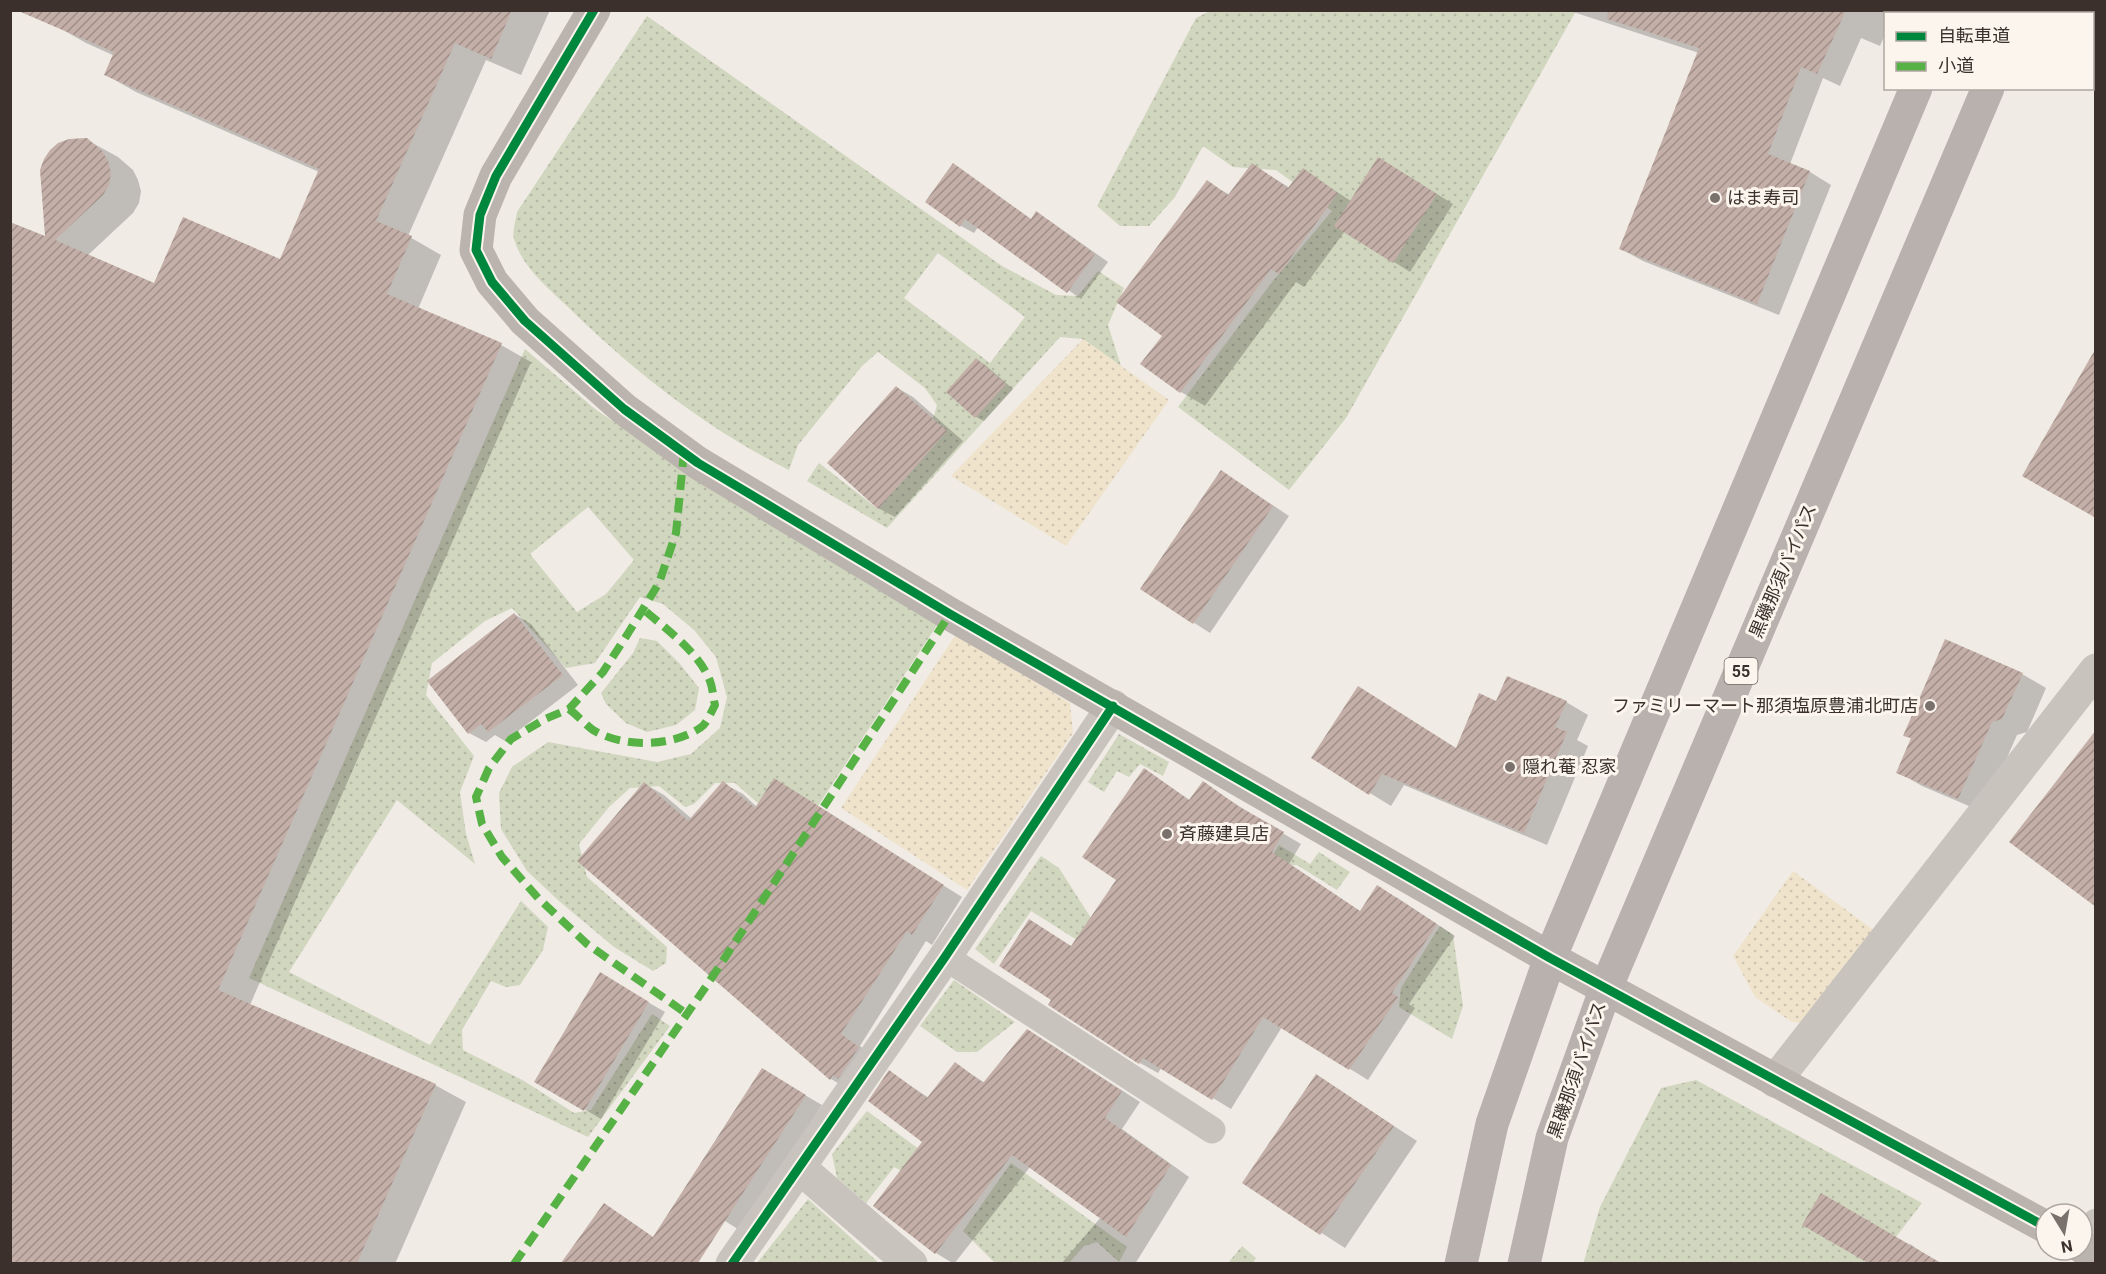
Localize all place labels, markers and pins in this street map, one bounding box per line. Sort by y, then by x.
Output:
place label: はま寿司 [1727,187,1799,208]
marker: はま寿司 [1708,191,1722,205]
place label: ファミリーマート那須塩原豊浦北町店 [1612,695,1918,716]
marker: ファミリーマート那須塩原豊浦北町店 [1923,699,1937,713]
place label: 隠れ菴 忍家 [1522,756,1616,777]
marker: 隠れ菴 忍家 [1503,760,1517,774]
place label: 斉藤建具店 [1179,823,1269,844]
marker: 斉藤建具店 [1160,827,1174,841]

